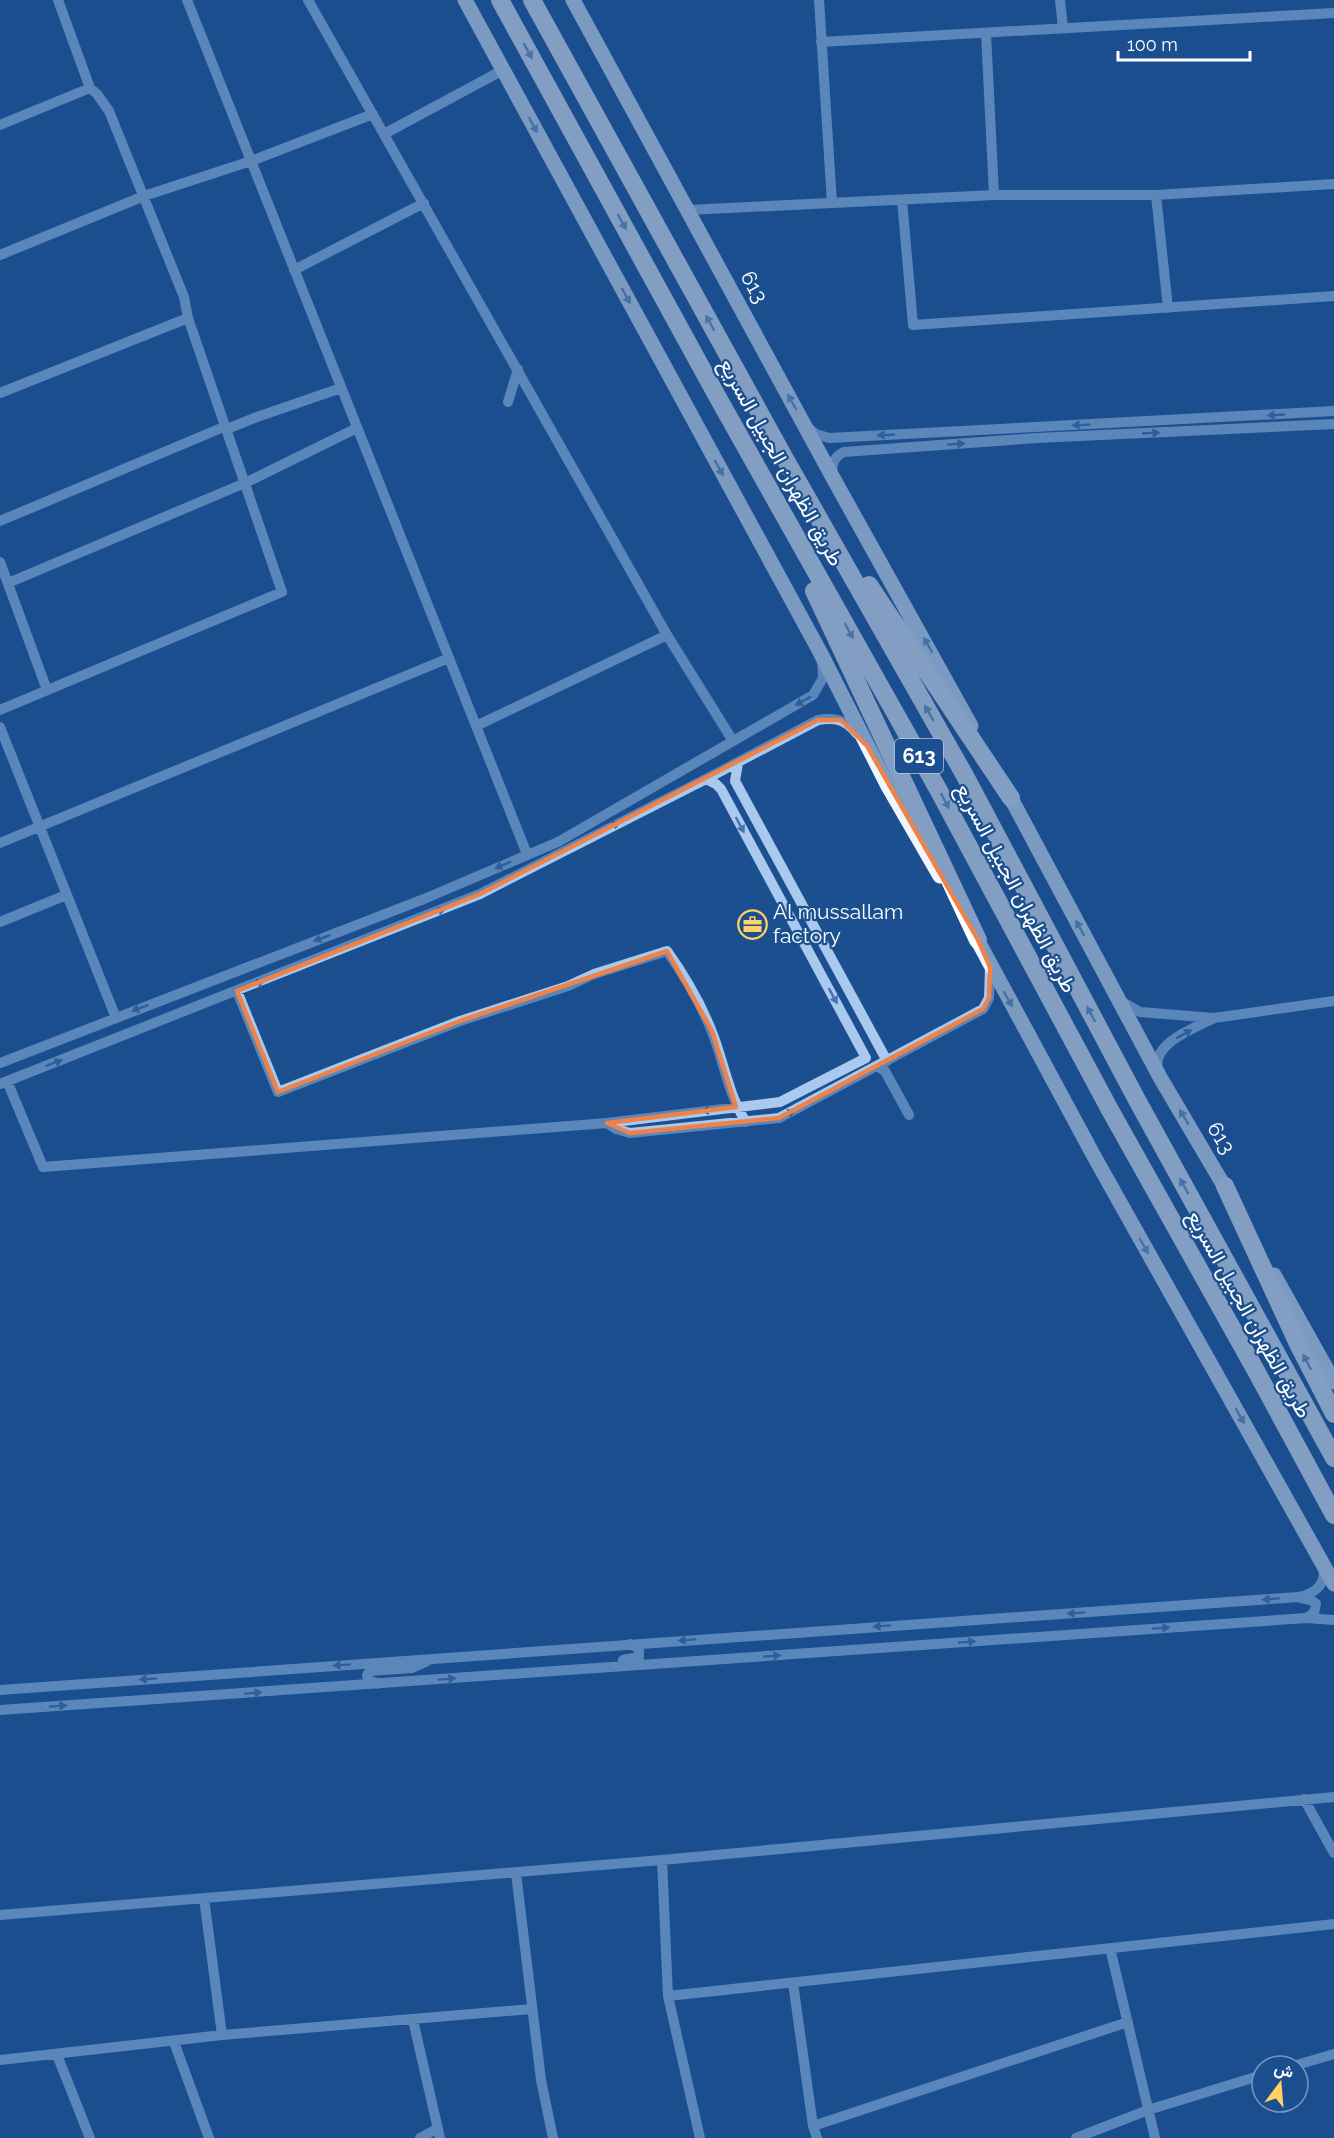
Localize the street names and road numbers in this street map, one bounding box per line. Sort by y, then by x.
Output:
street label: 613 [736,266,773,307]
street label: طريق الظهران الجبيل السريع [712,353,849,571]
road number: 613 [895,739,943,773]
street label: طريق الظهران الجبيل السريع [949,779,1082,998]
street label: 613 [1202,1117,1241,1158]
street label: طريق الظهران الجبيل السريع [1180,1205,1317,1423]

